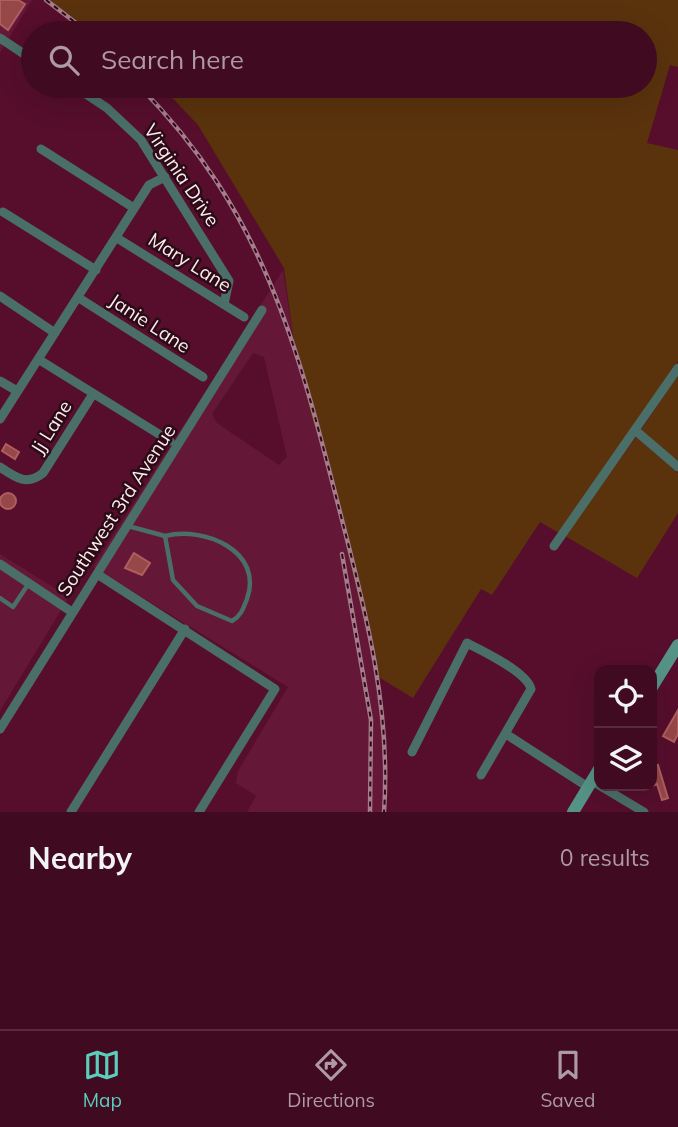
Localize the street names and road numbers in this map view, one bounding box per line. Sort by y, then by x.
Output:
street label: Virginia Drive [139,119,225,231]
street label: Mary Lane [144,227,236,297]
street label: Janie Lane [105,288,195,358]
street label: Jj Lane [25,396,77,458]
street label: Southwest 3rd Avenue [52,420,180,600]

